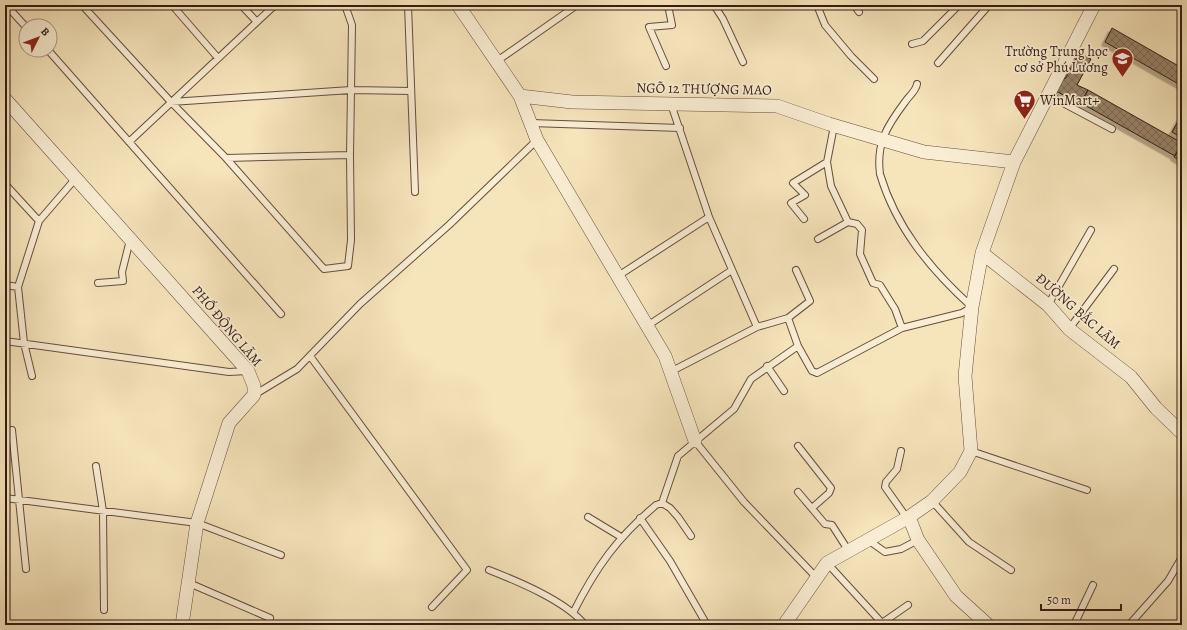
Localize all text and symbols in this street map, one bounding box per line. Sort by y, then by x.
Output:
north arrow [18,18,58,58]
text: B [37,24,53,39]
place label: Trường Trung học cơ sở Phú Lương [1005,42,1108,77]
school or university icon: Trường Trung học cơ sở Phú Lương [1110,46,1136,79]
street label: NGÕ 12 THƯỢNG MAO [636,78,772,100]
supermarket icon: WinMart+ [1011,87,1037,120]
place label: WinMart+ [1039,91,1099,110]
street label: ĐƯỜNG BẮC LÃM [1031,269,1125,353]
street label: PHỐ ĐỘNG LÃM [188,281,267,371]
scale bar [1041,586,1121,612]
text: 50 m [1047,592,1071,608]

